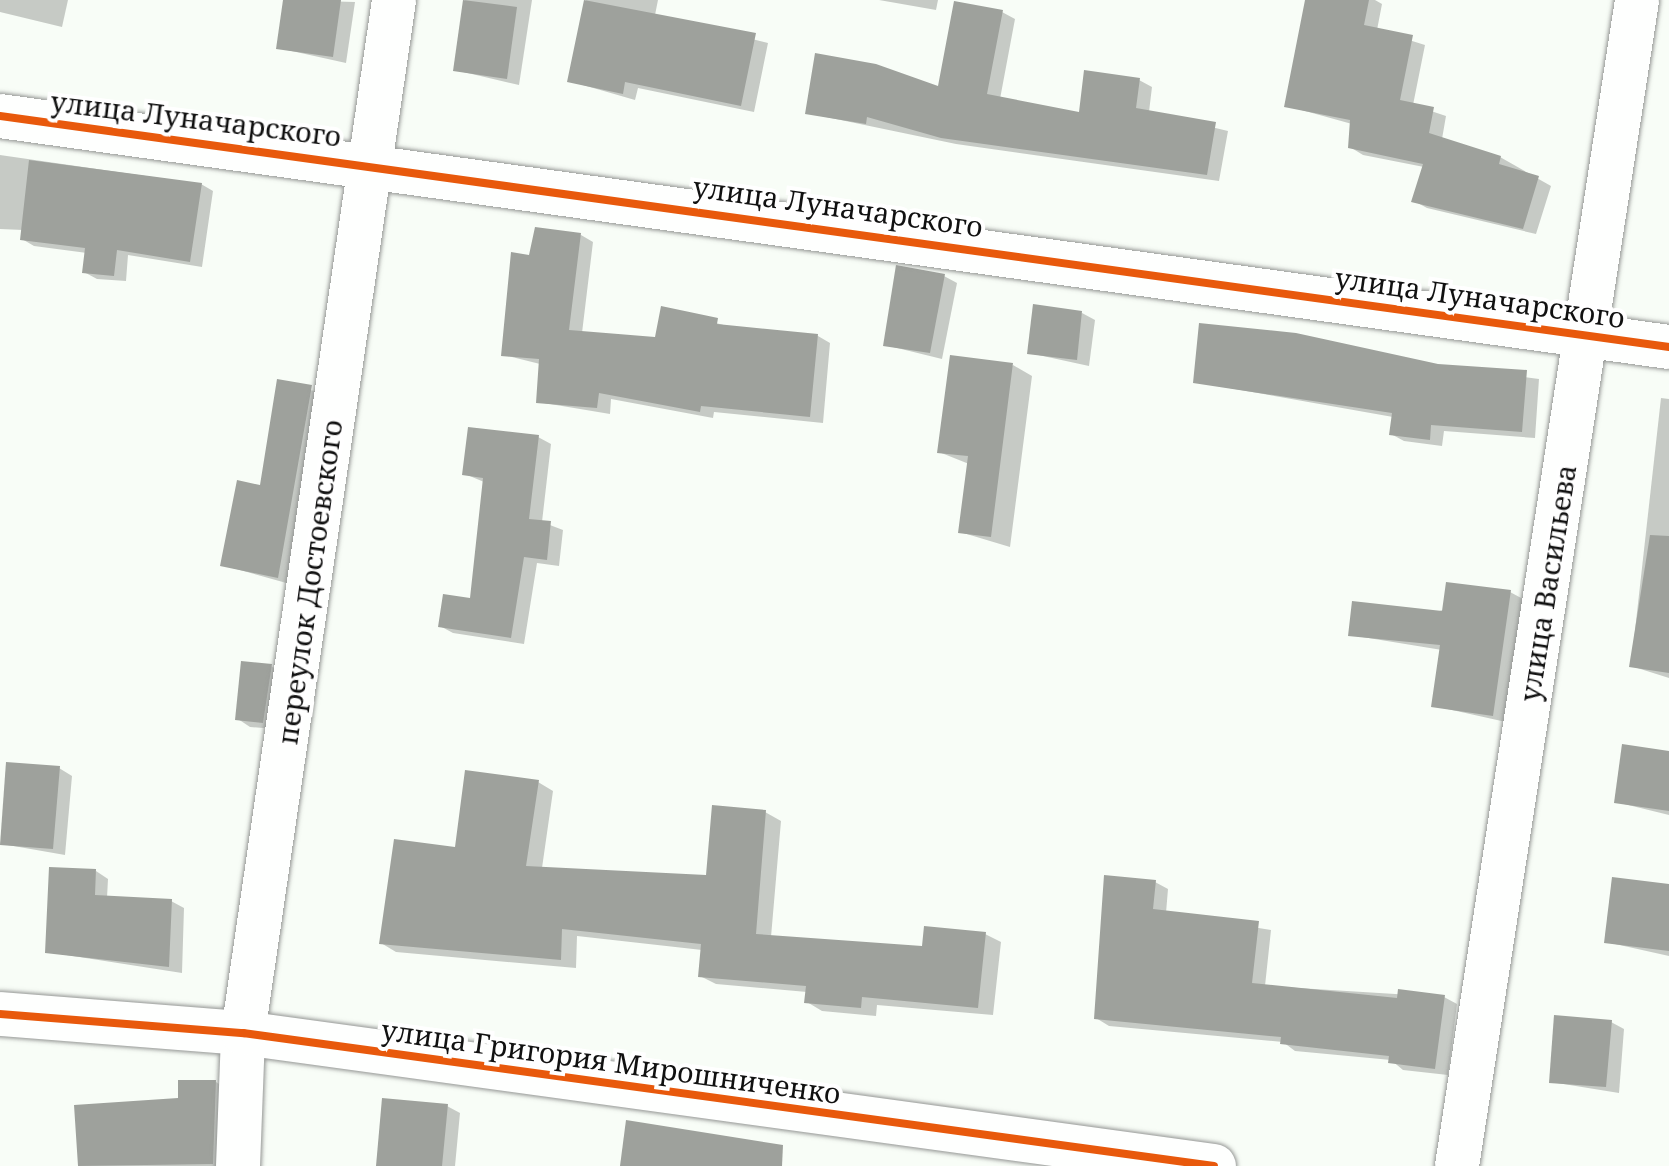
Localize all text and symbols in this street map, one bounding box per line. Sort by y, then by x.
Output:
street label: улица Луначарского [49,84,343,152]
street label: улица Луначарского [691,169,985,243]
street label: улица Луначарского [1333,260,1627,334]
street label: переулок Достоевского [270,417,348,747]
street label: улица Васильева [1512,462,1582,704]
street label: улица Григория Мирошниченко [379,1012,843,1110]

